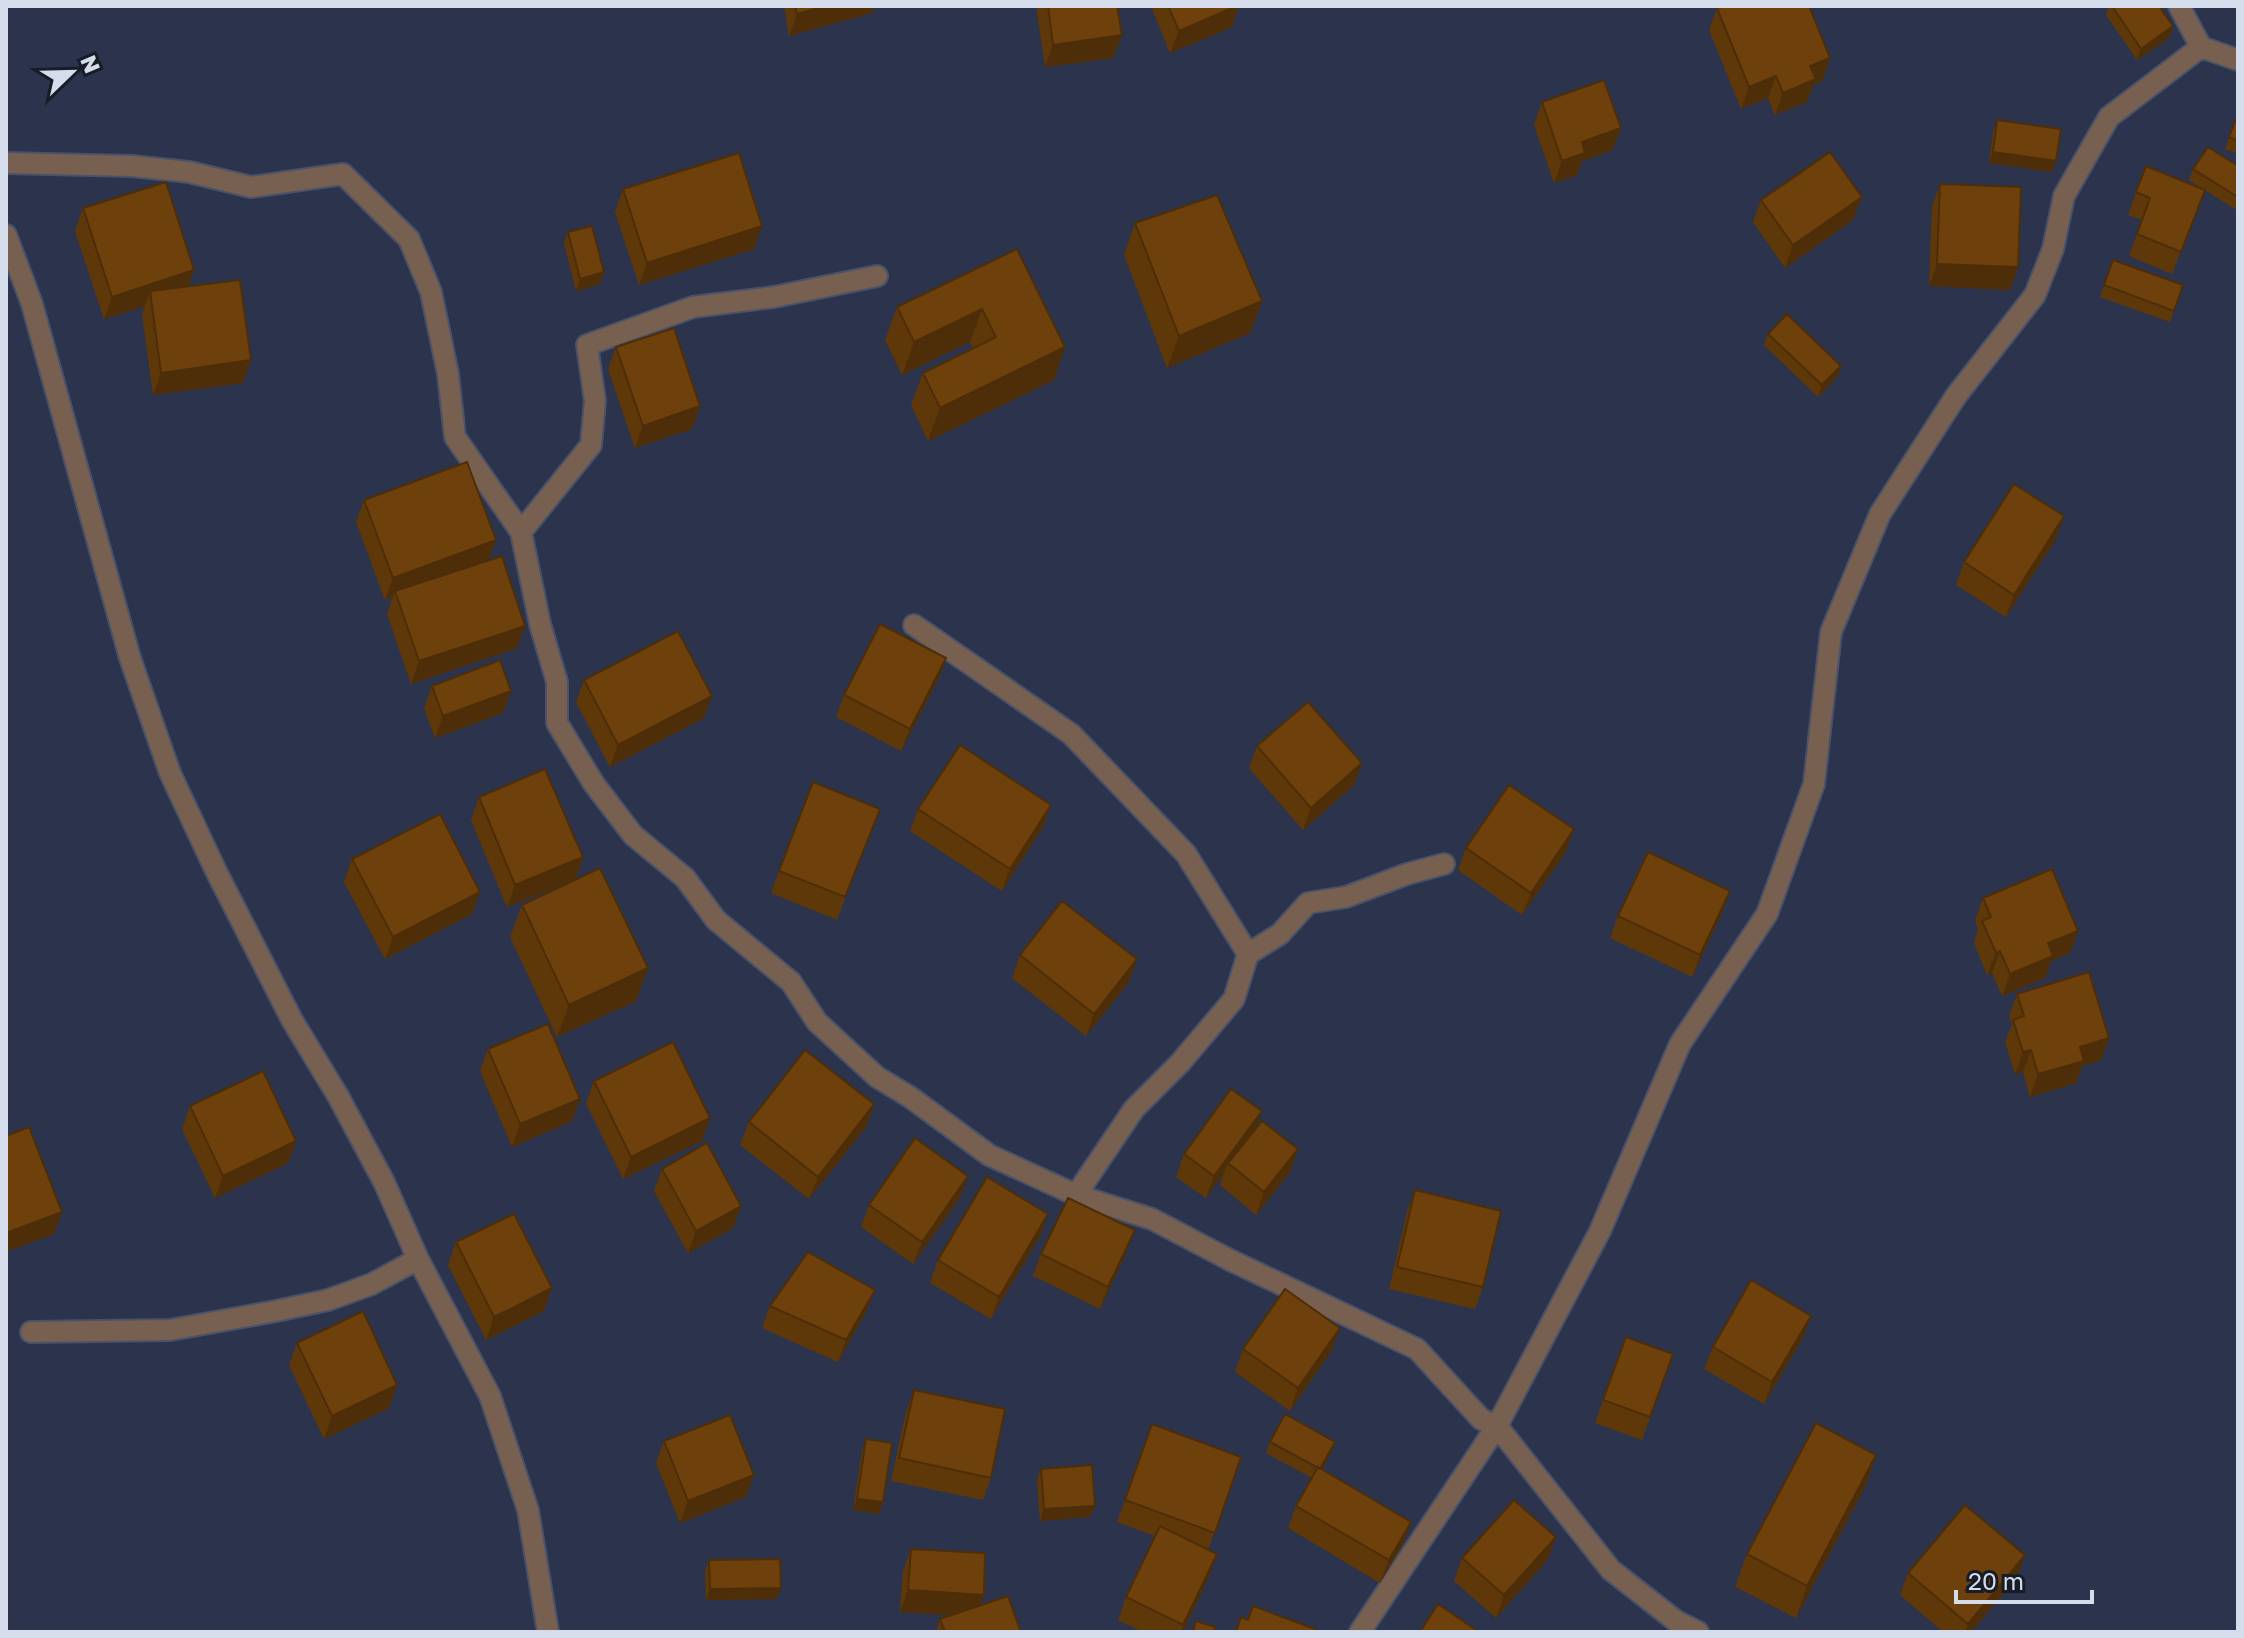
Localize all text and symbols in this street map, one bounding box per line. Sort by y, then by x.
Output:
north arrow [32,32,112,112]
text: N [75,51,107,77]
scale bar [1956,1554,2092,1604]
text: 20 m [1968,1566,2024,1595]

